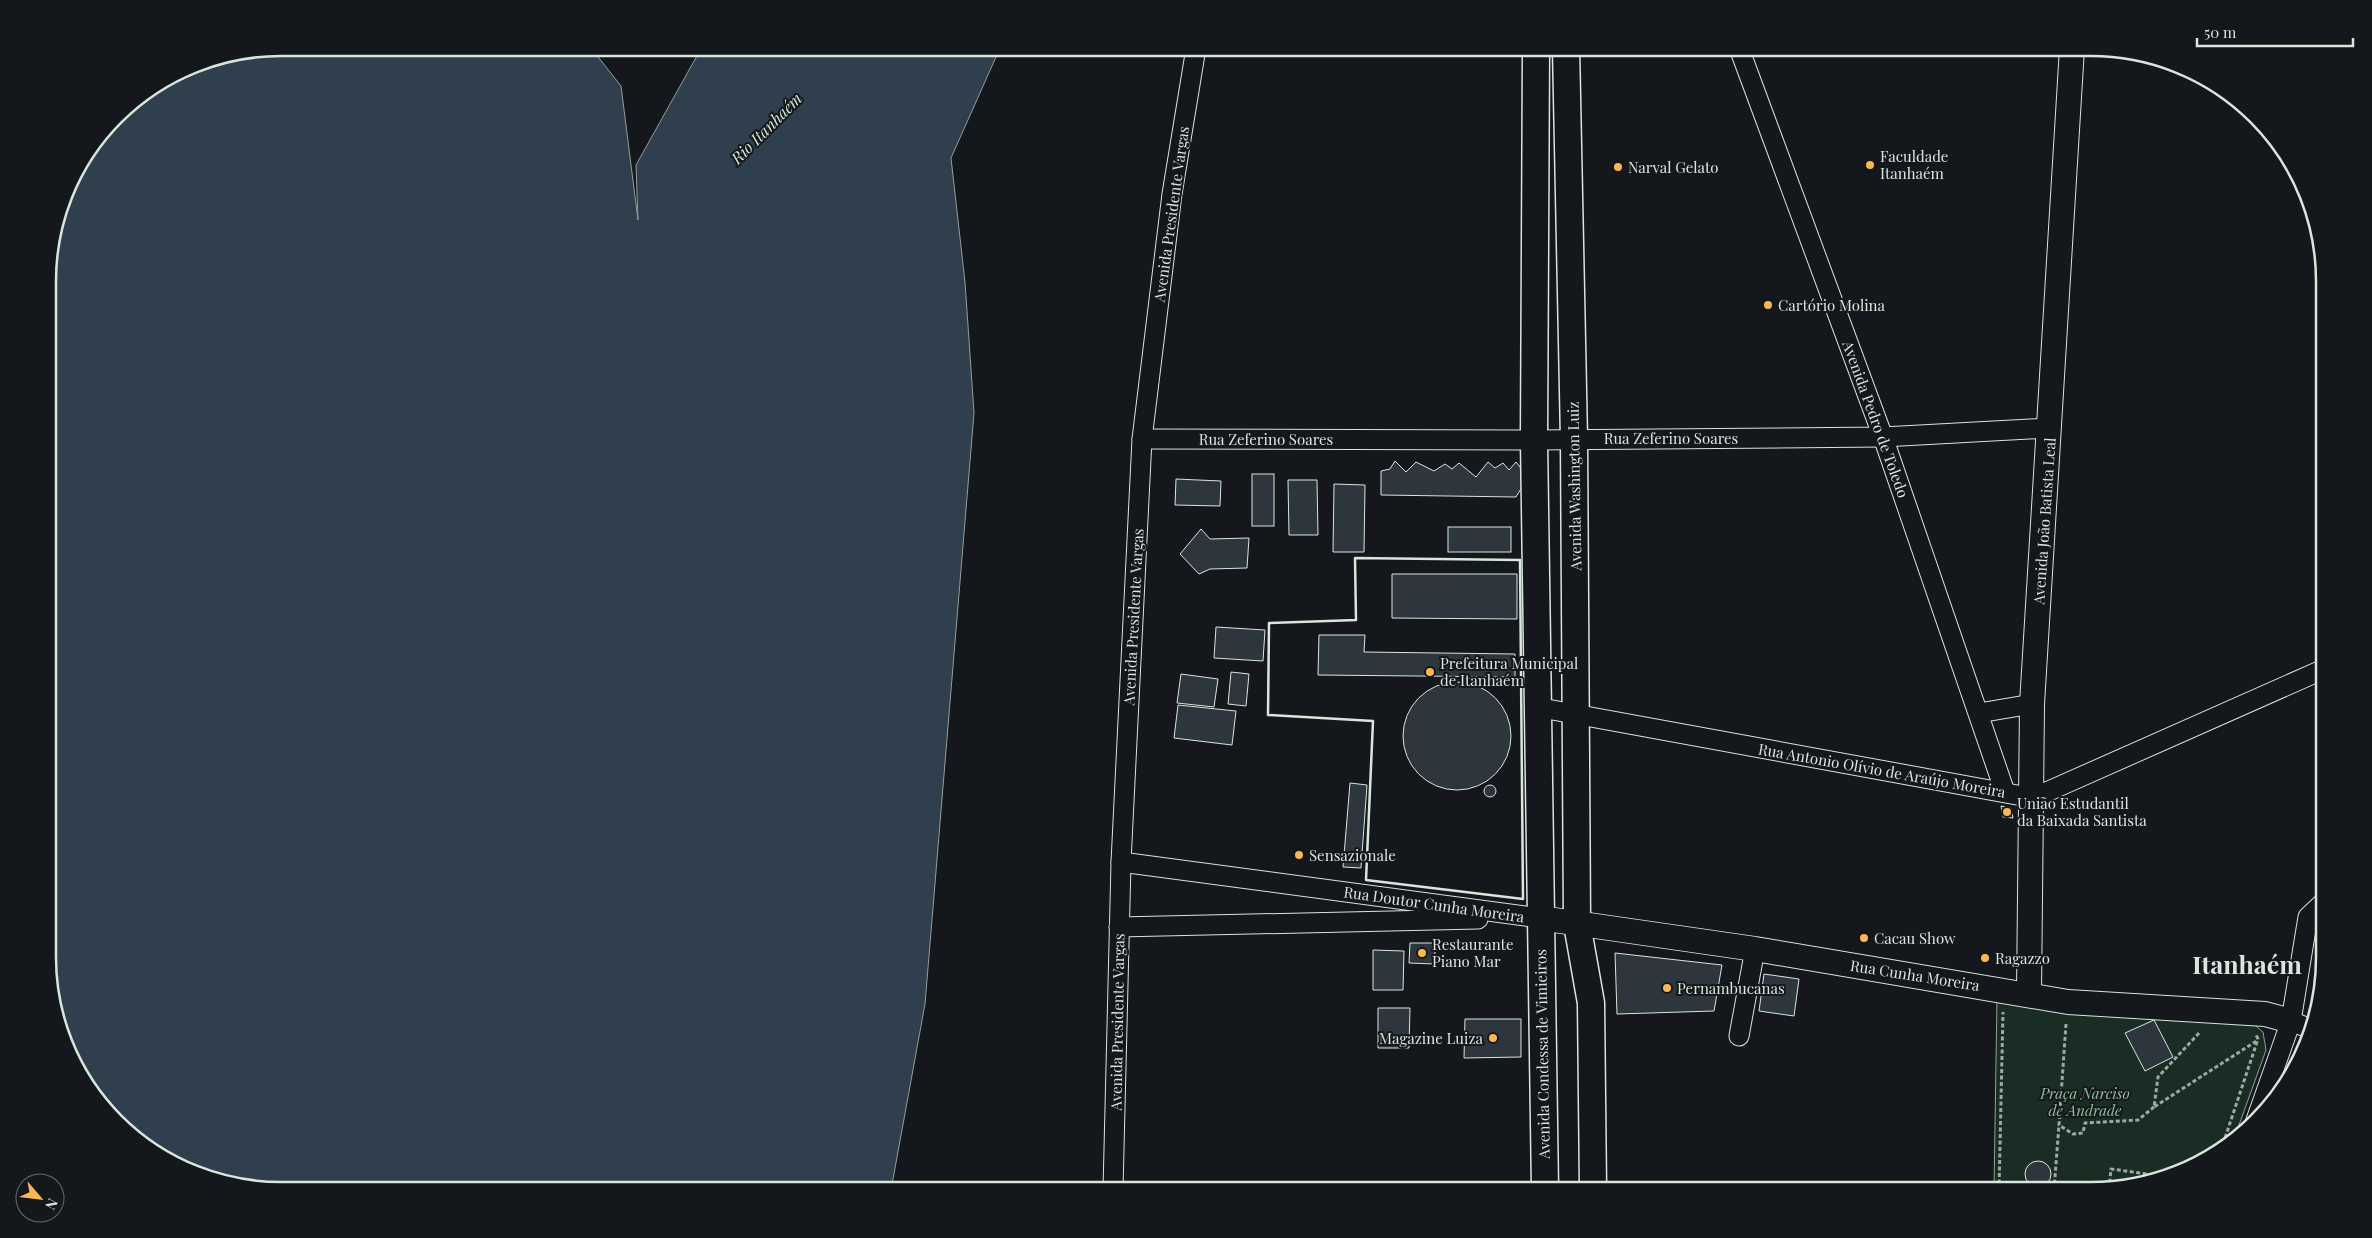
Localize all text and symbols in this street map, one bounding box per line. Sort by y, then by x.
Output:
scale bar [2197,15,2353,47]
text: 50 m [2204,22,2237,42]
water label: Rio Itanhaém [725,88,806,169]
street label: Avenida Presidente Vargas [1149,125,1193,304]
place label: Faculdade Itanhaém [1880,146,1948,183]
place label: Narval Gelato [1628,157,1719,177]
marker: Faculdade Itanhaém [1864,159,1876,171]
marker: Narval Gelato [1612,161,1624,173]
place label: Cartório Molina [1778,295,1886,315]
marker: Cartório Molina [1762,299,1774,311]
street label: Avenida Pedro de Toledo [1838,337,1914,500]
street label: Avenida Washington Luiz [1563,401,1585,572]
street label: Rua Zeferino Soares [1604,428,1738,448]
street label: Rua Zeferino Soares [1199,429,1333,449]
street label: Avenida João Batista Leal [2028,437,2060,606]
street label: Avenida Presidente Vargas [1118,528,1148,707]
place label: Prefeitura Municipal de Itanhaém [1440,653,1578,690]
marker: Prefeitura Municipal de Itanhaém [1424,666,1436,678]
street label: Rua Antonio Olívio de Araújo Moreira [1757,738,2008,802]
place label: União Estudantil da Baixada Santista [2017,793,2147,830]
marker: União Estudantil da Baixada Santista [2001,806,2013,818]
place label: Sensazionale [1309,845,1396,865]
marker: Sensazionale [1293,849,1305,861]
street label: Rua Doutor Cunha Moreira [1342,881,1526,927]
place label: Cacau Show [1874,928,1956,948]
marker: Cacau Show [1858,932,1870,944]
street label: Avenida Presidente Vargas [1105,933,1129,1112]
place label: Restaurante Piano Mar [1432,934,1514,971]
marker: Restaurante Piano Mar [1416,947,1428,959]
district label: Itanhaém [2192,947,2302,980]
place label: Ragazzo [1995,948,2050,968]
street label: Avenida Condessa de Vimieiros [1530,949,1554,1160]
marker: Ragazzo [1979,952,1991,964]
street label: Rua Cunha Moreira [1849,955,1982,995]
place label: Pernambucanas [1677,978,1785,998]
marker: Pernambucanas [1661,982,1673,994]
place label: Magazine Luiza [1379,1028,1484,1048]
marker: Magazine Luiza [1487,1032,1499,1044]
park label: Praça Narciso de Andrade [2039,1083,2130,1120]
north arrow [15,1173,65,1223]
text: N [41,1195,63,1213]

